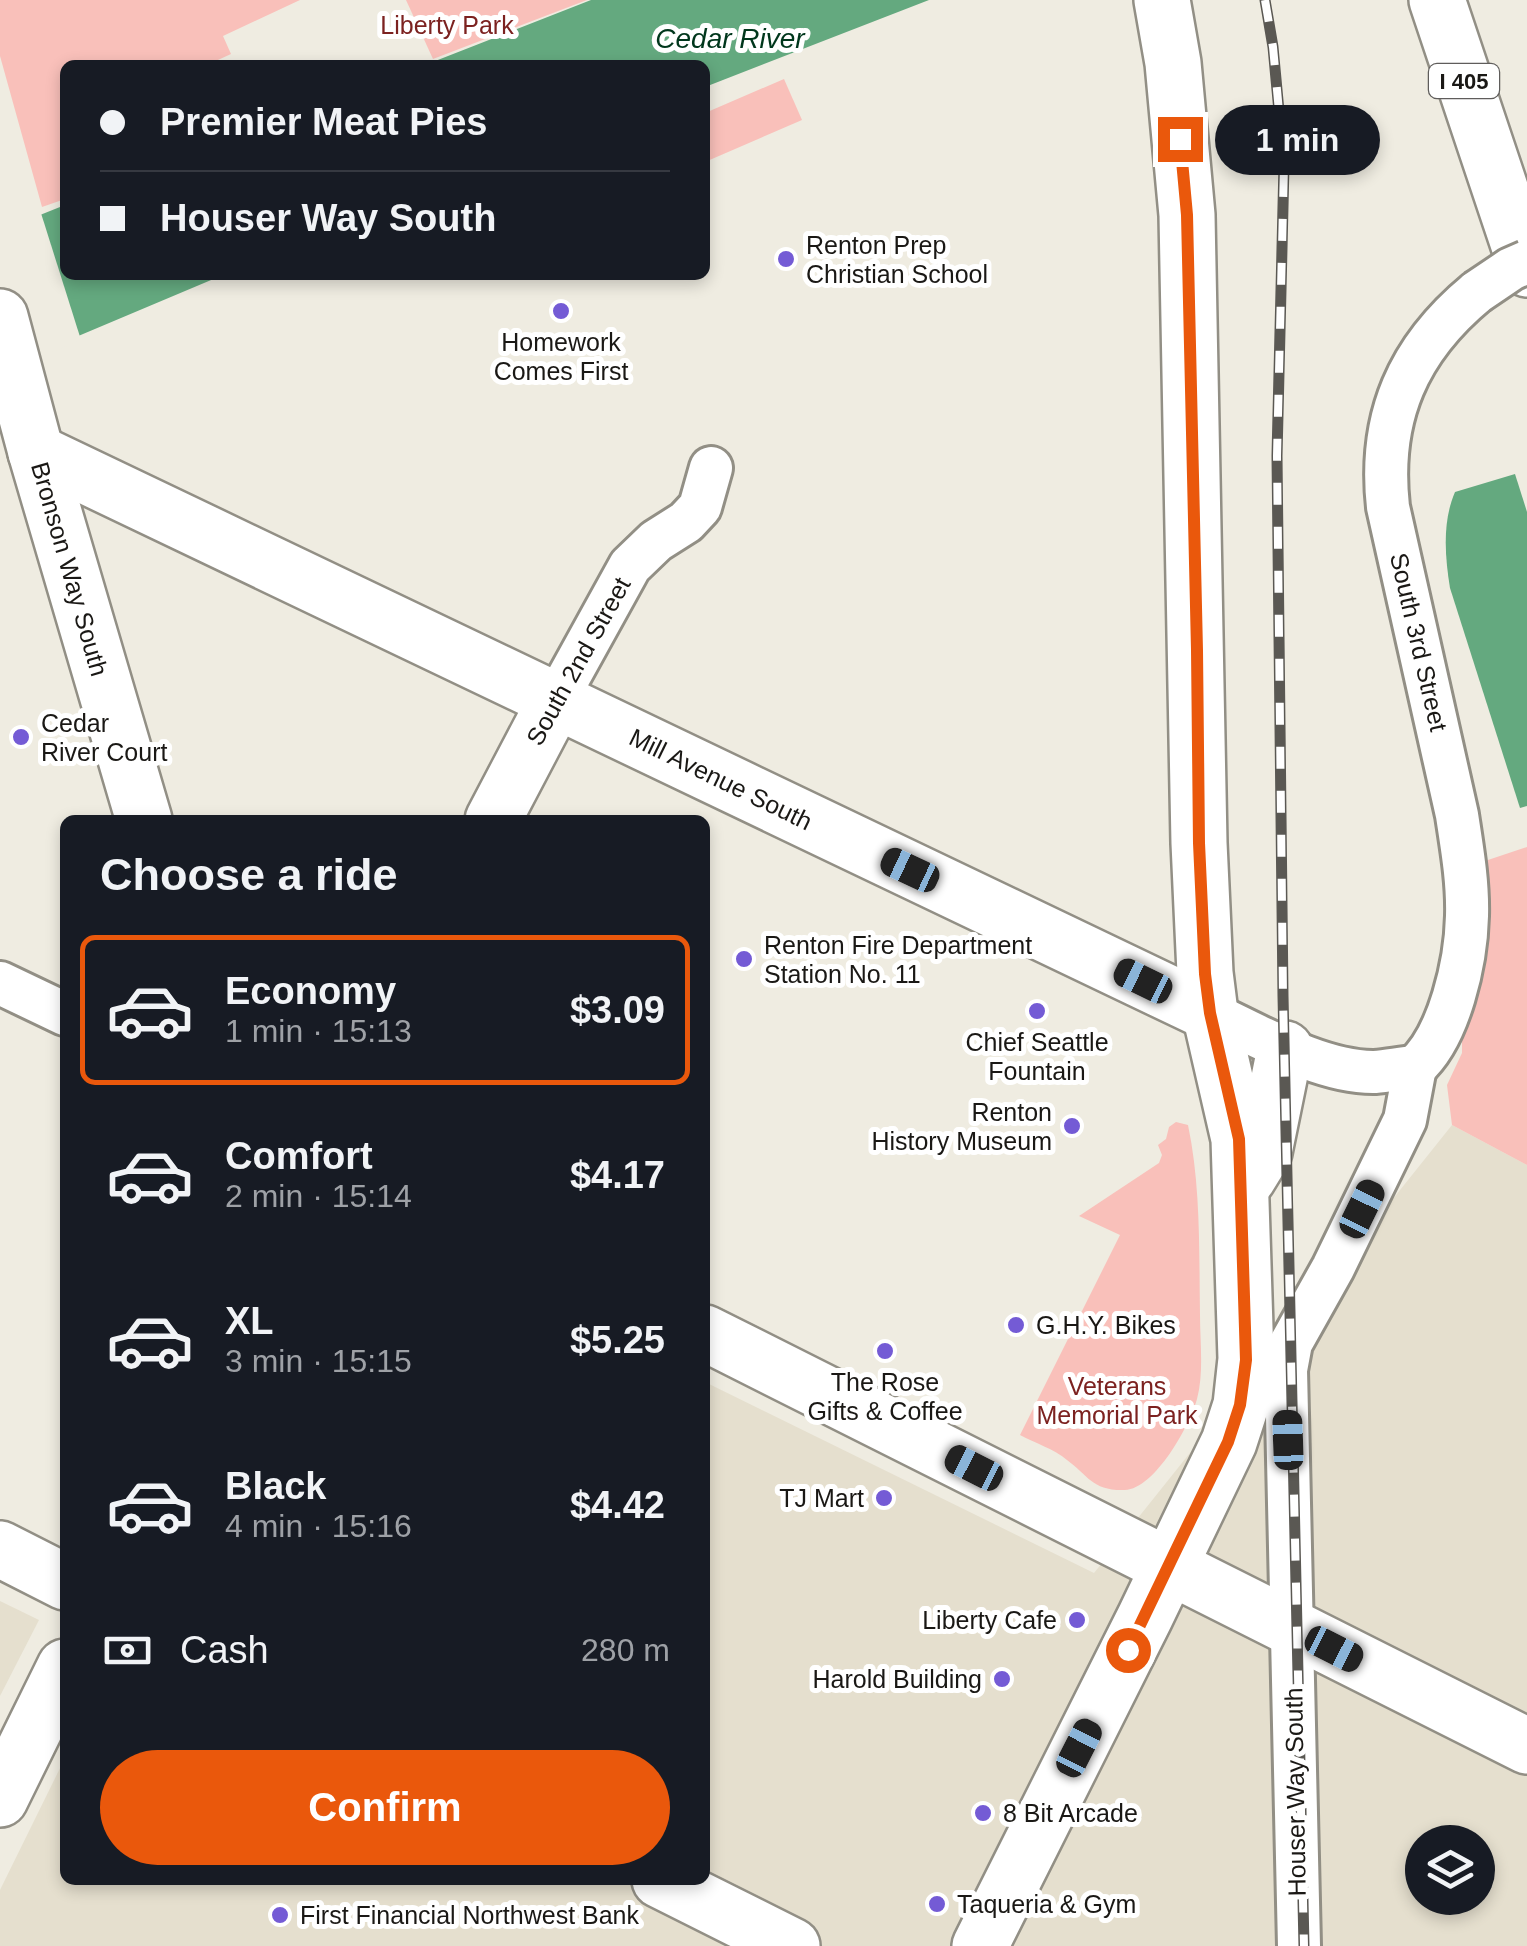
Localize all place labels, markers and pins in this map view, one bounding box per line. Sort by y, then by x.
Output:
place label: Renton Prep Christian School [806,231,988,288]
marker: Renton Prep Christian School [775,248,797,270]
marker: Homework Comes First [550,300,572,322]
place label: Homework Comes First [494,328,628,385]
place label: Cedar River Court [41,709,167,766]
marker: Cedar River Court [10,726,32,748]
place label: Renton Fire Department Station No. 11 [764,931,1032,988]
marker: Renton Fire Department Station No. 11 [733,948,755,970]
marker: Chief Seattle Fountain [1026,1000,1048,1022]
place label: Chief Seattle Fountain [965,1028,1109,1085]
place label: Renton History Museum [871,1098,1052,1155]
marker: Renton History Museum [1061,1115,1083,1137]
place label: G.H.Y. Bikes [1036,1311,1176,1339]
marker: G.H.Y. Bikes [1005,1314,1027,1336]
marker: The Rose Gifts & Coffee [874,1340,896,1362]
place label: The Rose Gifts & Coffee [807,1368,963,1425]
place label: TJ Mart [779,1484,864,1512]
marker: TJ Mart [873,1487,895,1509]
place label: Liberty Cafe [922,1606,1057,1634]
marker: Liberty Cafe [1066,1609,1088,1631]
place label: Harold Building [812,1665,982,1693]
marker: Harold Building [991,1668,1013,1690]
place label: 8 Bit Arcade [1003,1799,1138,1827]
marker: 8 Bit Arcade [972,1802,994,1824]
place label: Taqueria & Gym [957,1890,1136,1918]
marker: Taqueria & Gym [926,1893,948,1915]
place label: First Financial Northwest Bank [300,1901,640,1929]
marker: First Financial Northwest Bank [269,1904,291,1926]

